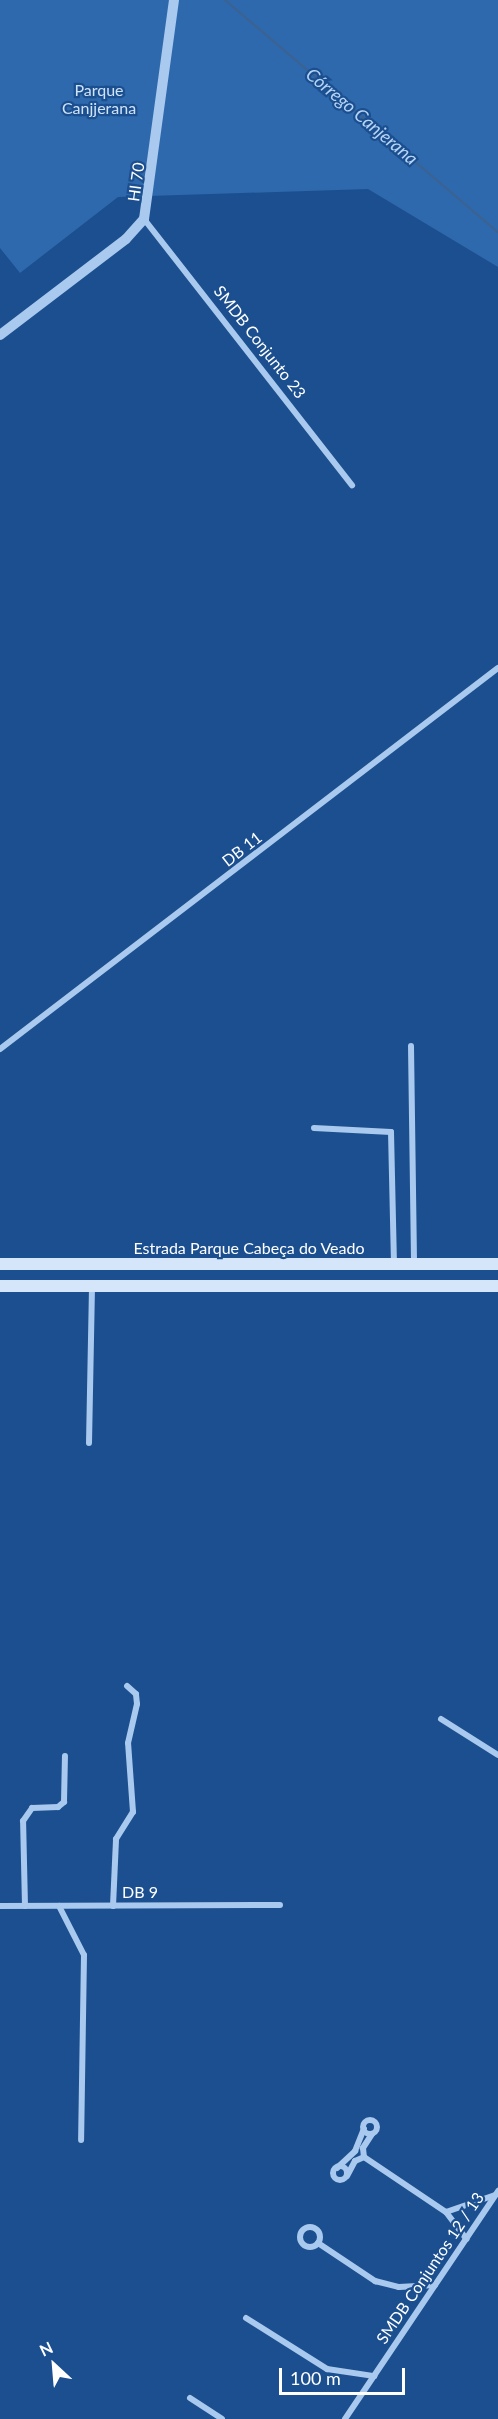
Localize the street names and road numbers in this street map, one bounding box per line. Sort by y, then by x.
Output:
street label: HI 70 [124,161,148,203]
street label: SMDB Conjunto 23 [210,282,310,402]
street label: DB 11 [218,828,266,870]
street label: Estrada Parque Cabeça do Veado [133,1238,365,1258]
street label: DB 9 [122,1882,158,1902]
street label: SMDB Conjuntos 12 / 13 [372,2189,488,2347]

